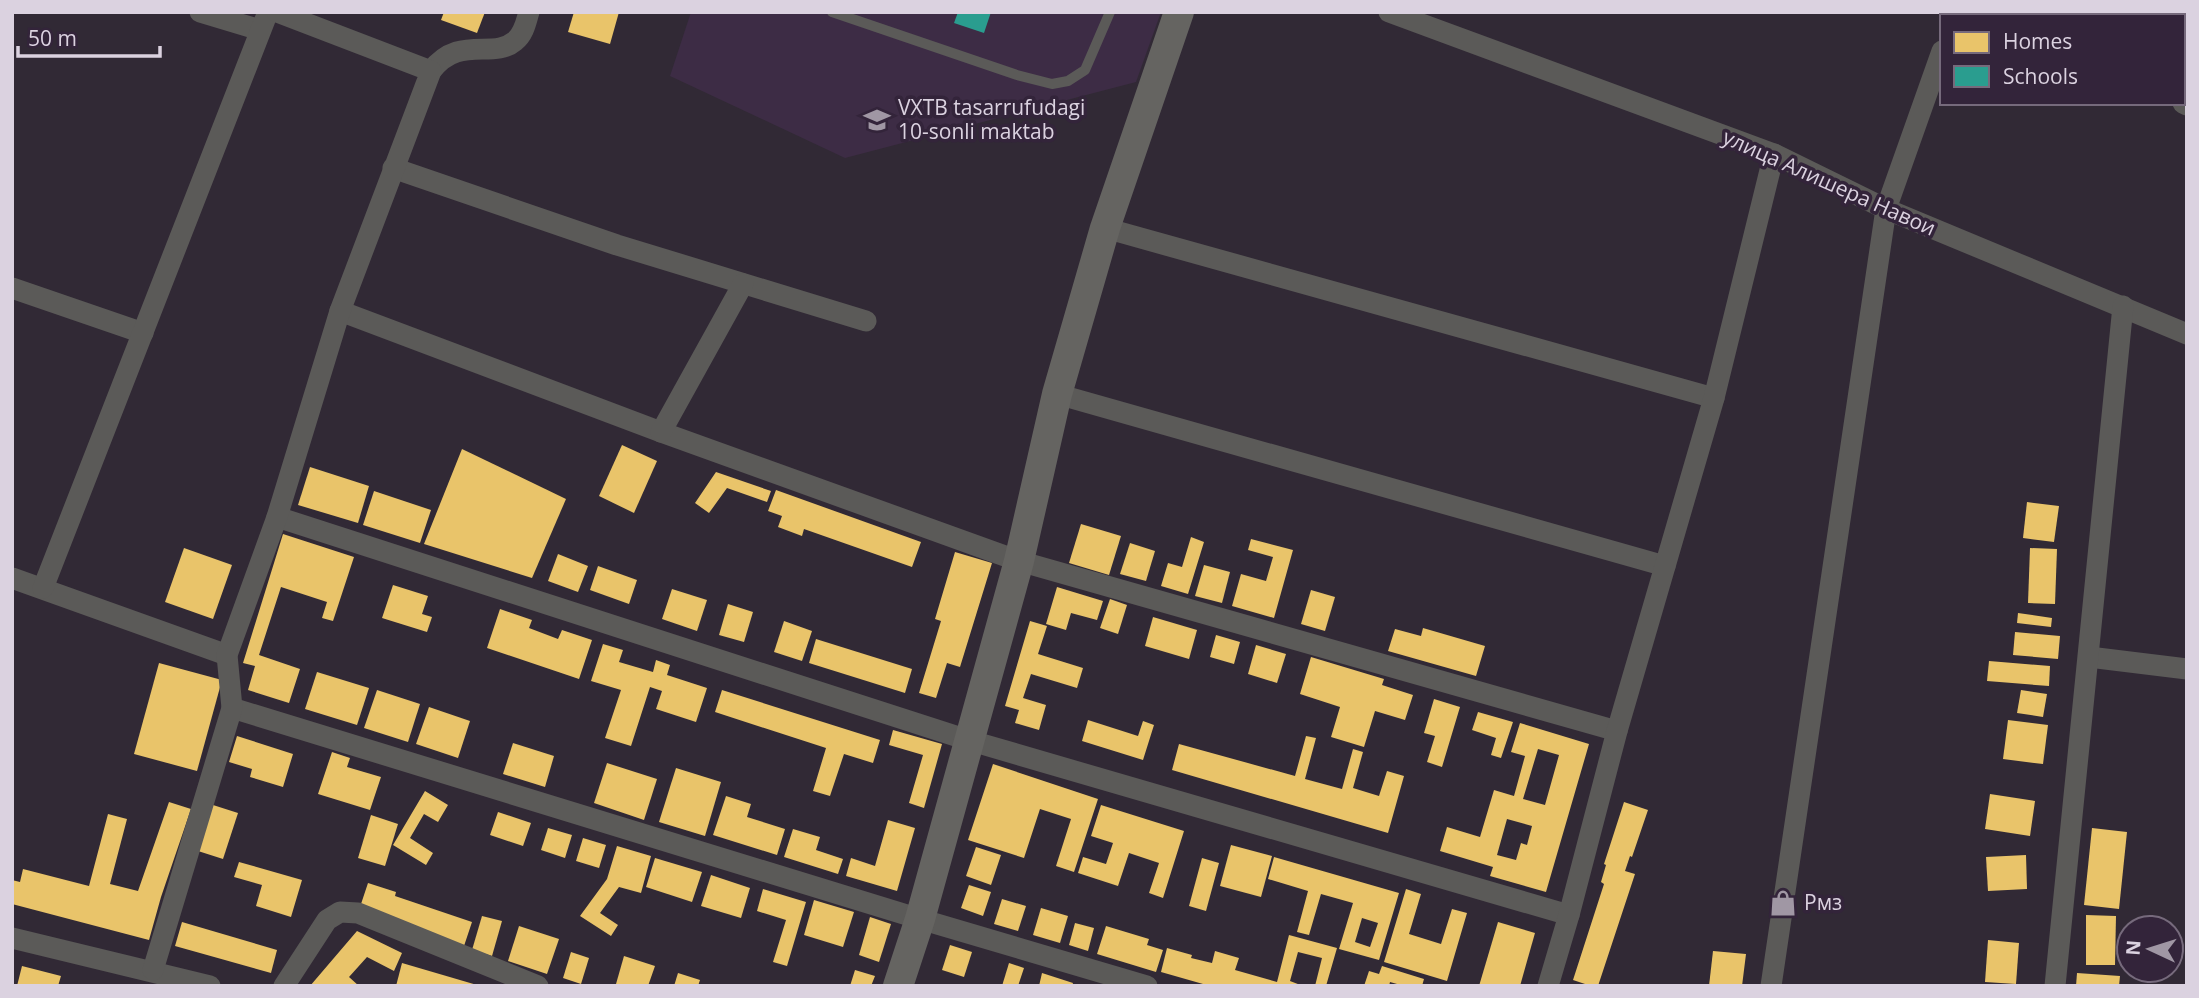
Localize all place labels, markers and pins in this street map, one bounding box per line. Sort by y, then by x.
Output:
place label: VXTB tasarrufudagi 10-sonli maktab [898,93,1085,145]
school or university icon: VXTB tasarrufudagi 10-sonli maktab [862,105,892,135]
shop icon: Рмз [1768,888,1798,918]
place label: Рмз [1804,888,1842,916]

